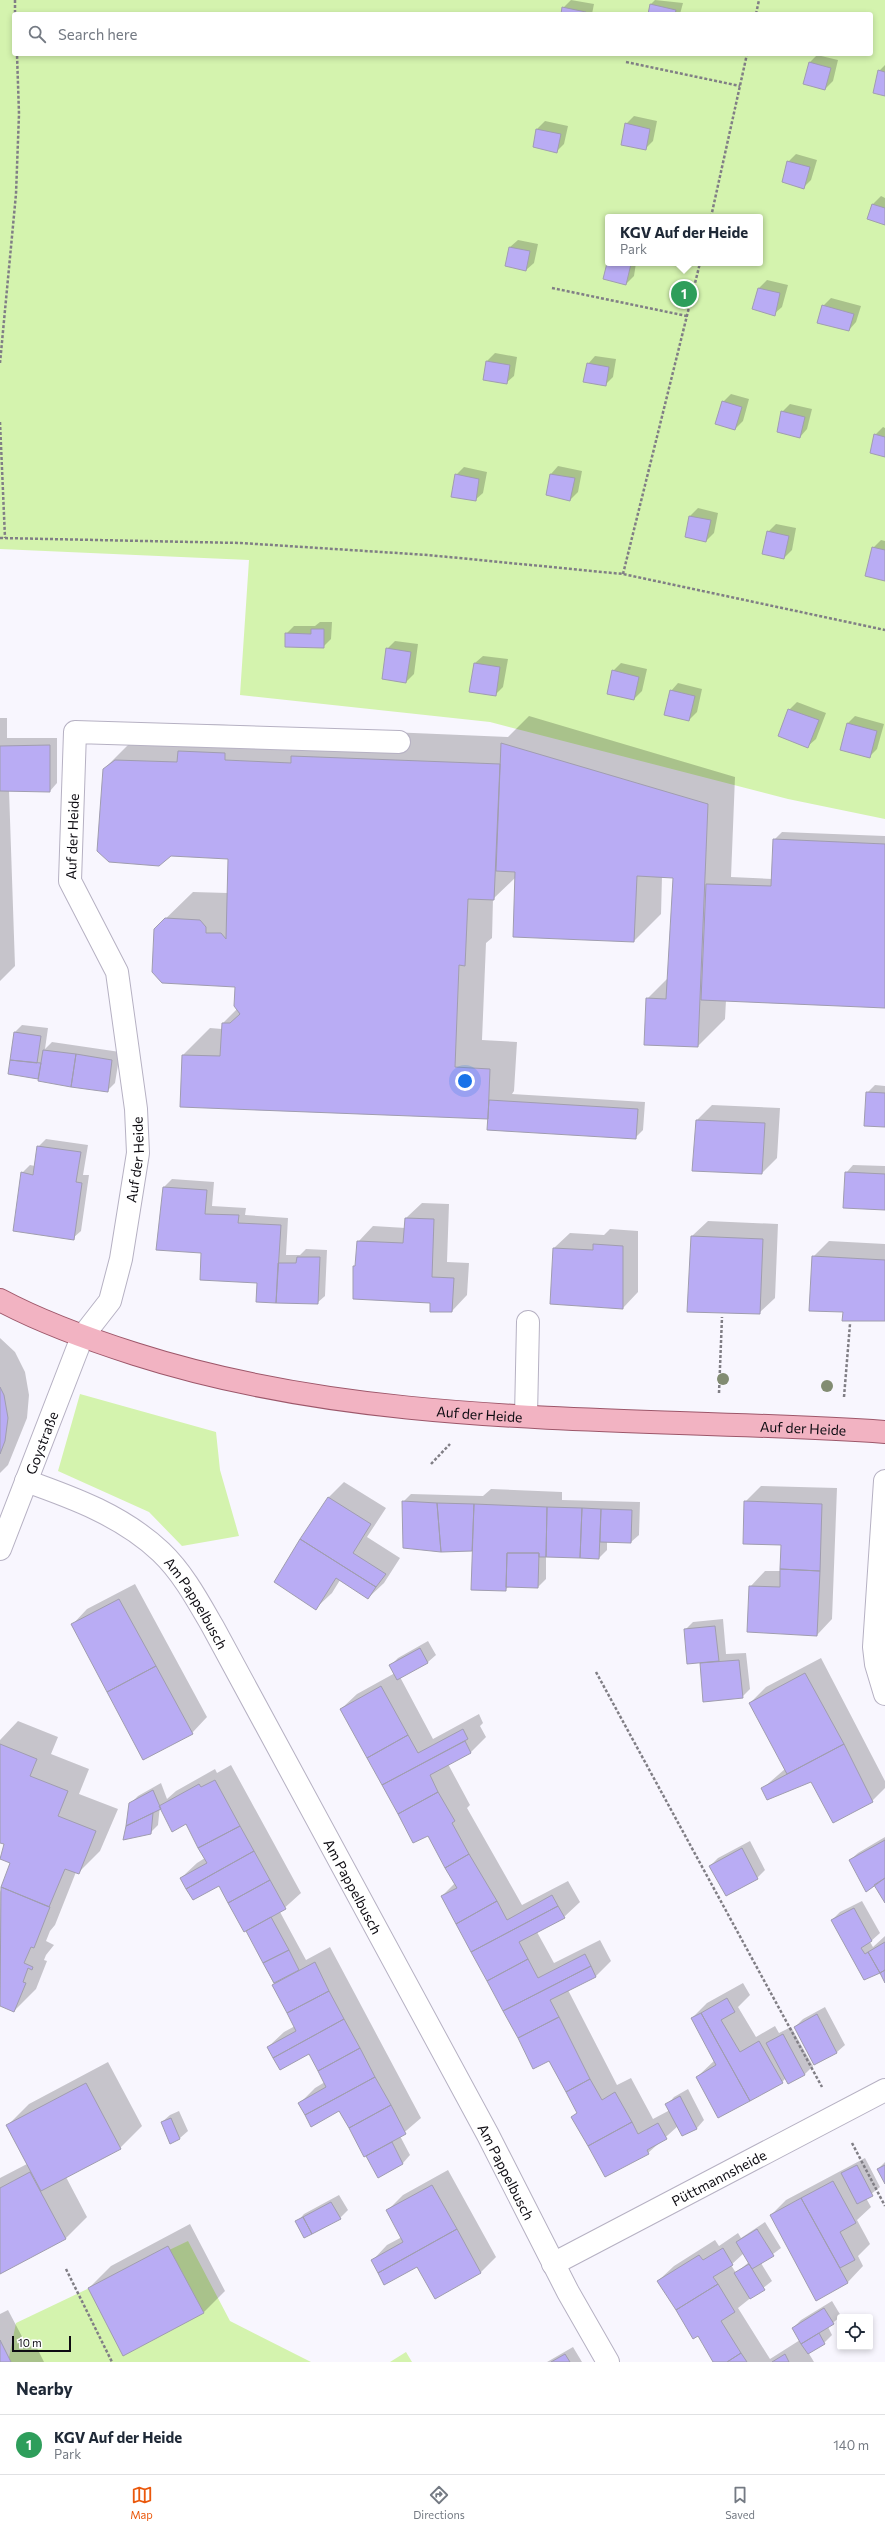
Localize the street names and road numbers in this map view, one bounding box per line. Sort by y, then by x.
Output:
street label: Auf der Heide [62,793,81,880]
street label: Auf der Heide [122,1116,147,1204]
street label: Auf der Heide [436,1402,523,1425]
street label: Goystraße [21,1409,61,1477]
street label: Auf der Heide [760,1417,847,1438]
street label: Am Pappelbusch [161,1553,232,1652]
street label: Am Pappelbusch [321,1836,386,1937]
street label: Am Pappelbusch [475,2121,538,2223]
street label: Püttmannsheide [668,2145,769,2209]

